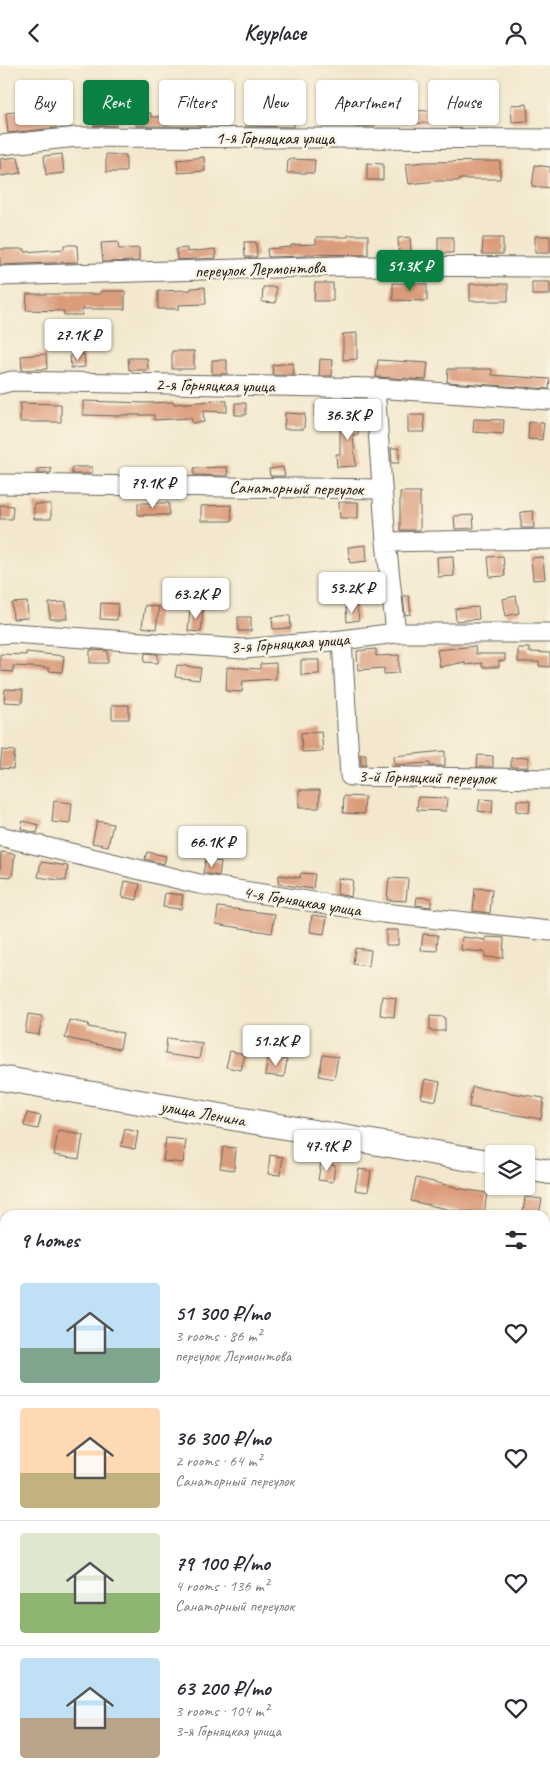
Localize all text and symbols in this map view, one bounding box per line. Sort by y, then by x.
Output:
icon: back [20,19,48,47]
text: Keyplace [244,19,306,47]
icon: person [502,19,530,47]
chip: Buy [15,80,73,125]
chip: Rent [83,80,149,125]
chip: Filters [159,80,234,125]
chip: New [244,80,306,125]
chip: Apartment [316,80,418,125]
chip: House [428,80,499,125]
street label: 1-я Горняцкая улица [215,127,336,149]
pin: 51.3K ₽ [364,249,456,292]
street label: переулок Лермонтова [194,256,327,282]
text: 51.3K ₽ [388,256,432,276]
pin: 27.1K ₽ [32,319,124,361]
text: 27.1K ₽ [56,325,100,345]
street label: 2-я Горняцкая улица [155,373,276,397]
pin: 36.3K ₽ [302,399,394,441]
text: 36.3K ₽ [325,405,371,425]
pin: 79.1K ₽ [107,467,199,509]
text: 79.1K ₽ [131,473,175,493]
street label: Санаторный переулок [229,476,366,500]
pin: 53.2K ₽ [306,571,398,614]
pin: 63.2K ₽ [150,577,242,620]
text: 53.2K ₽ [330,578,374,598]
text: 63.2K ₽ [173,584,219,604]
street label: 3-я Горняцкая улица [230,628,352,658]
street label: 3-й Горняцкий переулок [358,765,498,789]
pin: 66.1K ₽ [166,825,258,868]
text: 66.1K ₽ [189,832,235,852]
street label: 4-я Горняцкая улица [241,881,364,921]
pin: 51.2K ₽ [230,1025,322,1067]
text: 51.2K ₽ [254,1031,298,1051]
street label: улица Ленина [158,1095,249,1132]
pin: 47.9K ₽ [281,1129,373,1172]
text: 47.9K ₽ [305,1136,349,1156]
map controls [485,1145,535,1195]
button: layers [485,1145,535,1195]
icon: filters [502,1226,530,1254]
text: 9 homes [20,1227,79,1253]
text: 51 300 ₽/mo [175,1300,270,1326]
icon: home [60,1303,120,1363]
icon: heart [502,1319,530,1347]
text: 3 rooms · 86 m² [175,1326,261,1346]
text: переулок Лермонтова [175,1346,291,1366]
text: 36 300 ₽/mo [175,1425,271,1451]
icon: home [60,1428,120,1488]
icon: heart [502,1444,530,1472]
text: 2 rooms · 64 m² [175,1451,261,1471]
text: Санаторный переулок [175,1471,294,1491]
text: 79 100 ₽/mo [175,1550,270,1576]
icon: home [60,1553,120,1613]
icon: heart [502,1569,530,1597]
text: 4 rooms · 136 m² [175,1576,269,1596]
text: Санаторный переулок [175,1596,294,1616]
text: 63 200 ₽/mo [175,1675,271,1701]
icon: home [60,1678,120,1738]
icon: heart [502,1694,530,1722]
text: 3 rooms · 104 m² [175,1701,269,1721]
text: 3-я Горняцкая улица [175,1721,281,1741]

